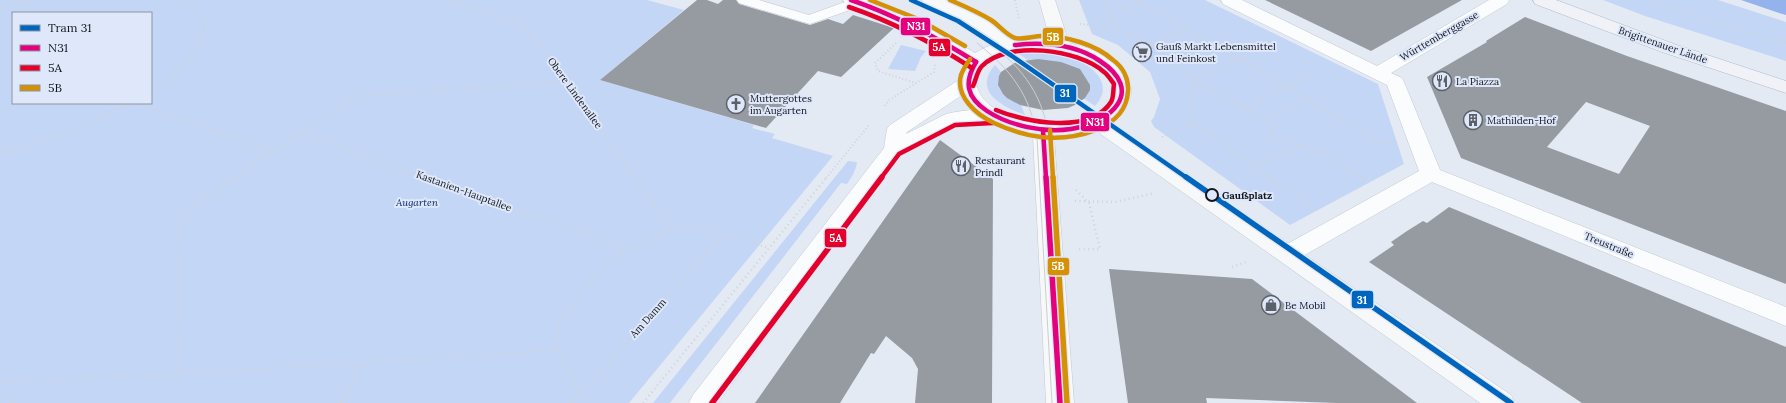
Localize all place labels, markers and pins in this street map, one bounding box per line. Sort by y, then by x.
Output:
place label: Gauß Markt Lebensmittel und Feinkost [1156,40,1276,65]
supermarket icon: Gauß Markt Lebensmittel und Feinkost [1131,41,1153,63]
restaurant icon: La Piazza [1431,70,1453,92]
place label: La Piazza [1456,75,1499,88]
place label: Muttergottes im Augarten [750,92,812,117]
church icon: Muttergottes im Augarten [725,93,747,115]
building icon: Mathilden-Hof [1462,109,1484,131]
place label: Mathilden-Hof [1487,114,1556,127]
place label: Restaurant Prindl [975,154,1026,179]
restaurant icon: Restaurant Prindl [950,155,972,177]
marker: Gaußplatz [1205,188,1219,202]
place label: Gaußplatz [1222,189,1272,202]
shop icon: Be Mobil [1260,294,1282,316]
place label: Be Mobil [1285,299,1326,312]

